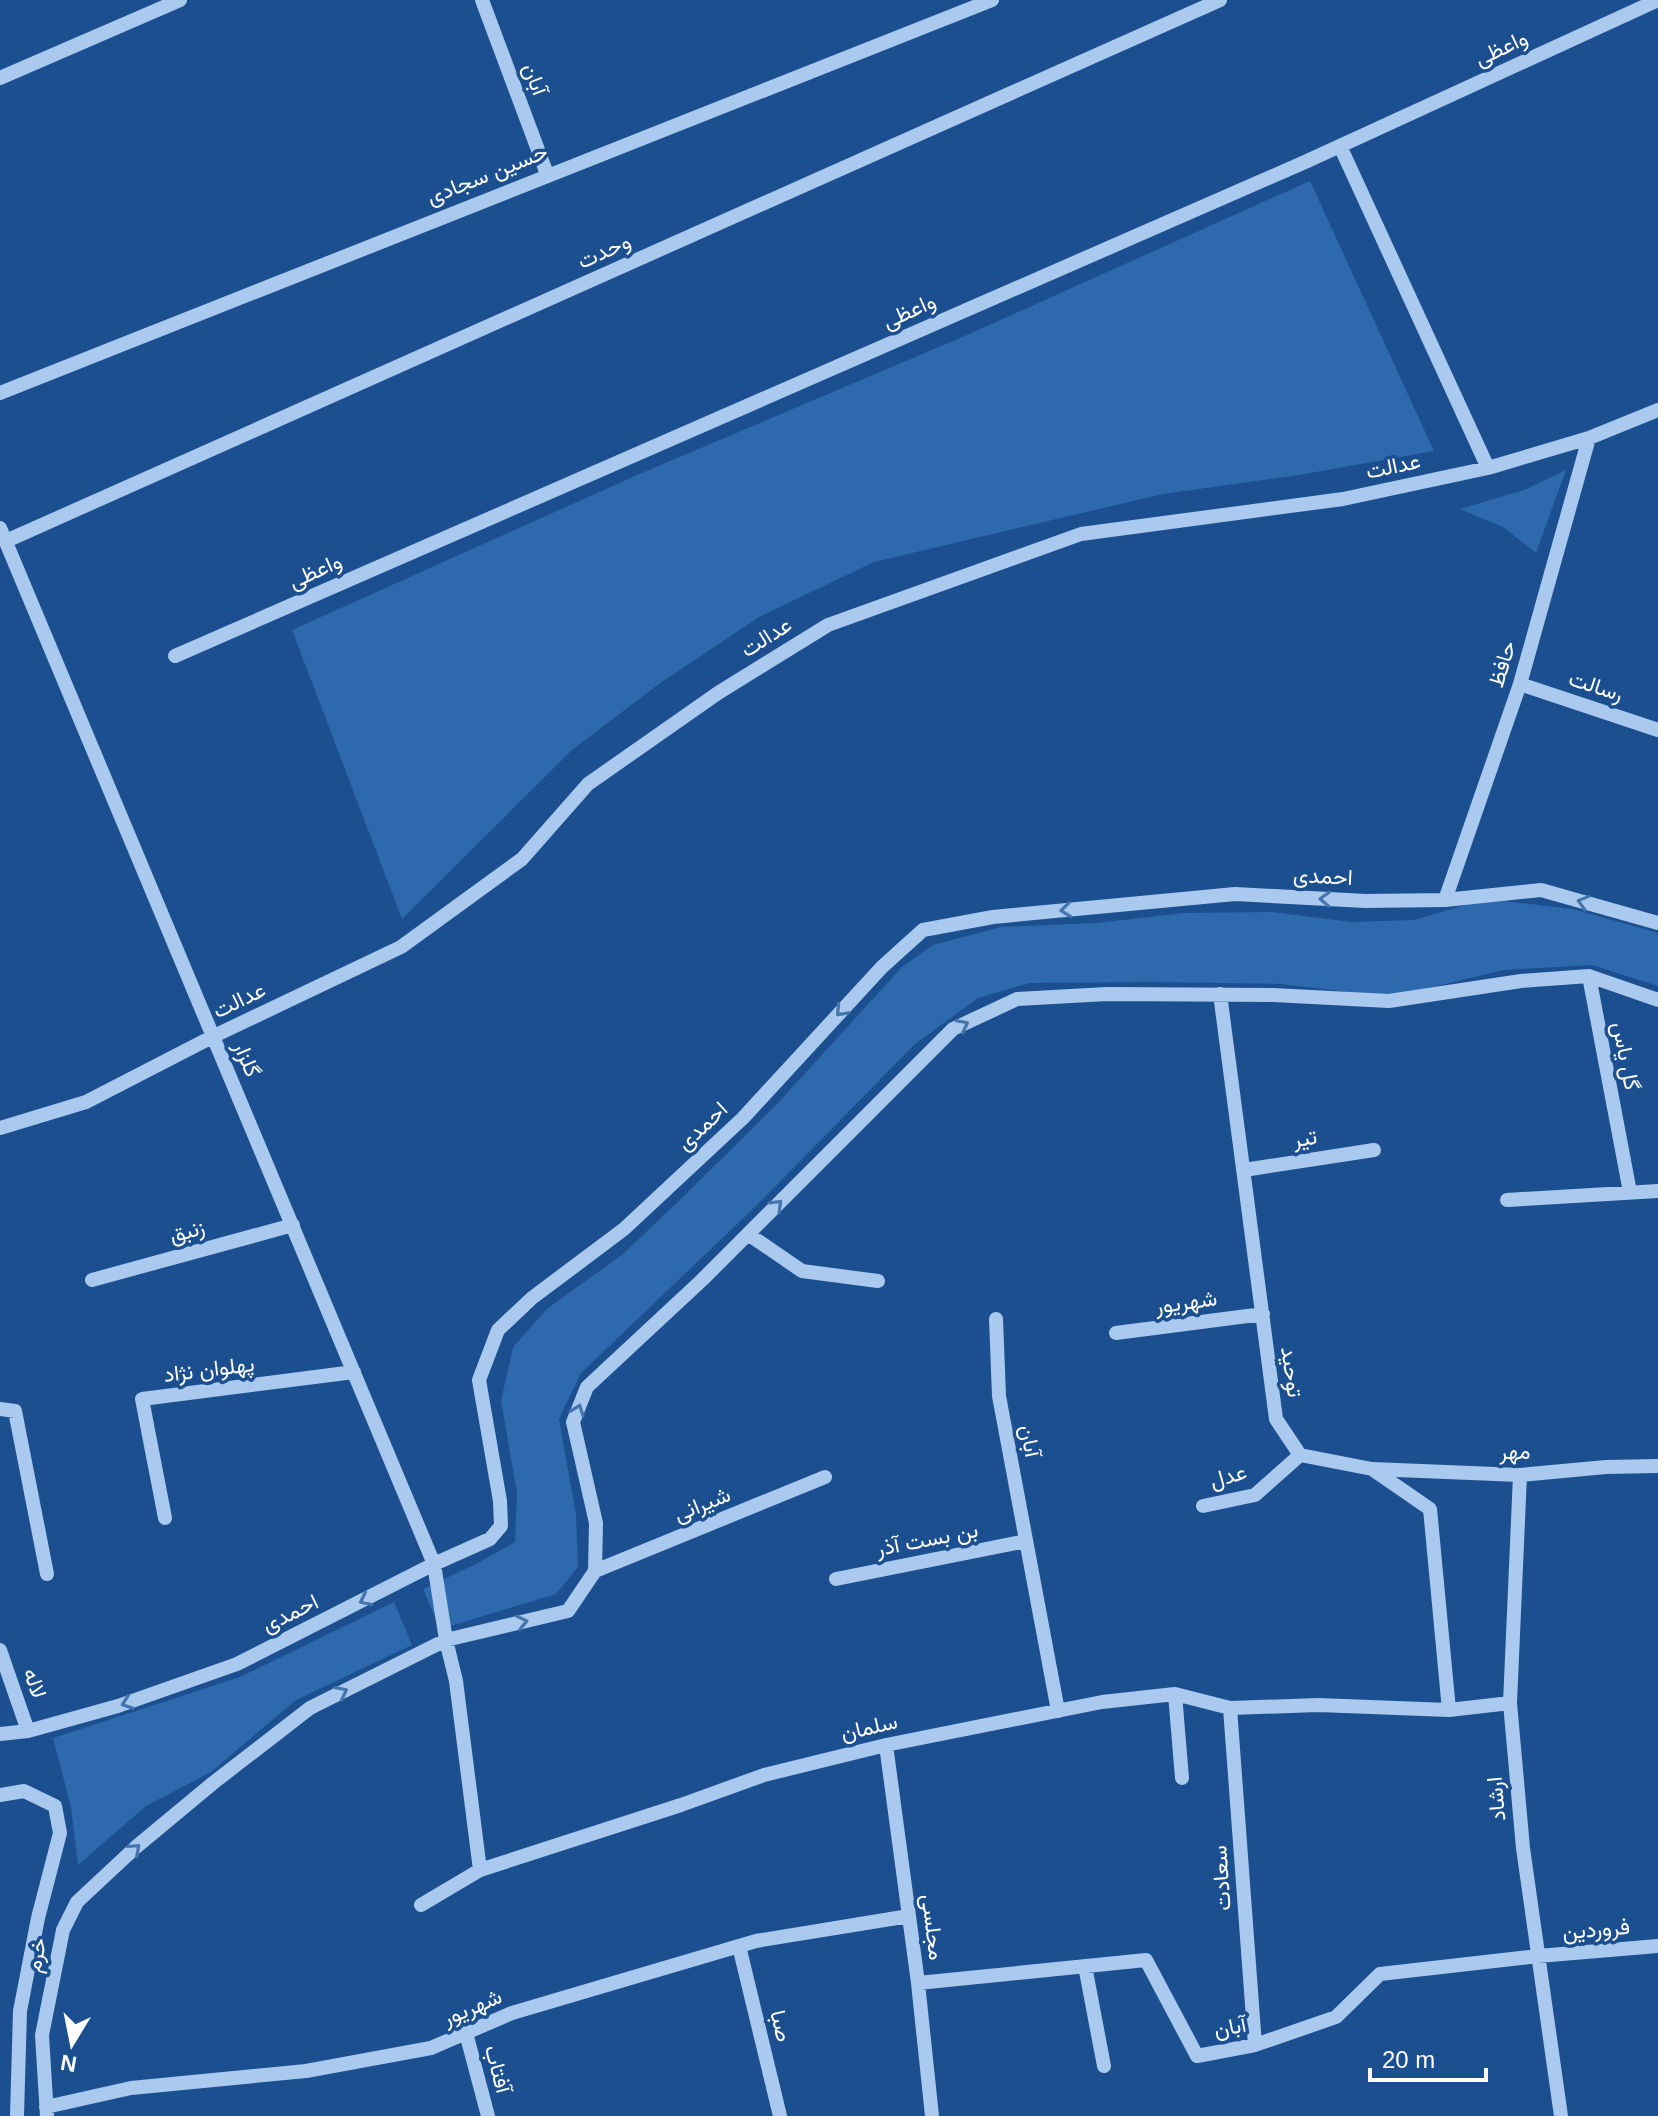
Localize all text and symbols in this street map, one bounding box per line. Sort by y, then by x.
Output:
street label: واعظی [1471,25,1532,72]
street label: آبان [518,59,553,100]
street label: حسین سجادی [423,138,551,211]
street label: وحدت [574,228,635,275]
street label: واعظی [879,288,940,335]
street label: عدالت [1363,448,1423,484]
street label: واعظی [285,548,346,595]
street label: عدالت [736,612,796,662]
street label: حافظ [1483,638,1521,690]
street label: رسالت [1565,666,1626,707]
street label: احمدی [1292,862,1353,891]
one-way arrow [1318,890,1331,907]
one-way arrow [1577,895,1591,911]
one-way arrow [1059,902,1072,919]
street label: عدالت [209,977,269,1023]
one-way arrow [837,1002,851,1017]
one-way arrow [954,1019,969,1034]
street label: گل یاس [1606,1020,1645,1093]
street label: گلزار [227,1036,266,1081]
street label: احمدی [672,1097,733,1156]
street label: تیر [1290,1124,1319,1153]
one-way arrow [768,1200,782,1214]
street label: زنبق [167,1214,208,1249]
street label: شهریور [1152,1285,1219,1320]
street label: توحید [1275,1345,1308,1399]
street label: پهلوان نژاد [162,1351,256,1389]
one-way arrow [568,1404,585,1418]
street label: آبان [1015,1423,1046,1461]
street label: مهر [1498,1439,1531,1465]
street label: عدل [1207,1459,1249,1493]
street label: شیرانی [670,1481,734,1528]
street label: بن بست آذر [873,1517,980,1562]
street label: احمدی [258,1589,323,1638]
one-way arrow [358,1590,373,1606]
one-way arrow [515,1614,528,1631]
street label: لاله [18,1665,52,1701]
one-way arrow [333,1687,348,1702]
one-way arrow [120,1693,134,1709]
street label: سلمان [838,1708,900,1746]
street label: ارشاد [1482,1776,1511,1822]
one-way arrow [125,1844,140,1858]
street label: سعادت [1206,1844,1236,1912]
street label: مجلسی [916,1892,949,1962]
street label: فروردین [1561,1914,1631,1945]
street label: خرم [20,1936,54,1975]
street label: شهریور [438,1983,506,2032]
north arrow [32,2004,112,2084]
street label: صبا [765,2008,797,2044]
street label: آبان [1212,2011,1250,2042]
scale bar [1370,2032,1486,2082]
street label: آفتاب [480,2042,517,2098]
text: 20 m [1382,2046,1435,2073]
text: N [59,2050,79,2077]

